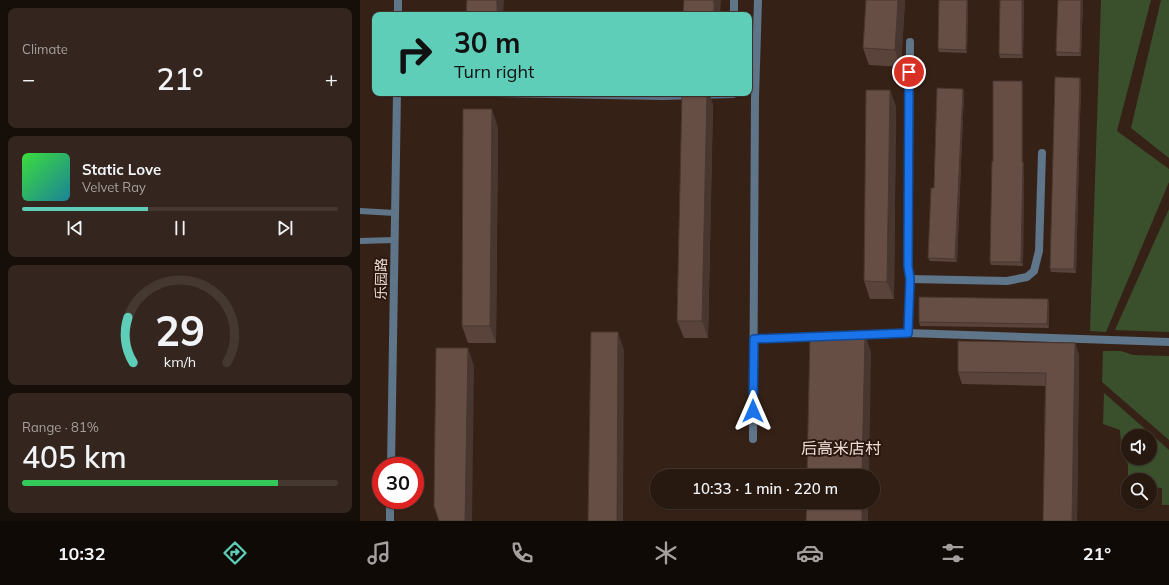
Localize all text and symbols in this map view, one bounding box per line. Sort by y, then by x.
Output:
text: 30 m [454,25,520,60]
icon: right [388,28,440,80]
text: Climate [22,41,68,57]
pin [892,55,926,89]
text: 21° [156,60,204,98]
text: Turn right [454,60,534,83]
icon: arrive [898,61,920,83]
text: − [22,65,35,93]
text: + [325,65,338,93]
text: Static Love [82,160,161,179]
text: Velvet Ray [82,179,146,195]
icon: previous [64,217,86,239]
icon: pause [169,217,191,239]
icon: next [274,217,296,239]
street label: 乐园路 [372,258,390,300]
text: 29 [155,303,205,355]
text: km/h [164,352,196,370]
position arrow [732,390,774,432]
text: Range · 81% [22,419,99,435]
map controls [1121,429,1157,509]
button: sound [1121,429,1157,465]
text: 405 km [22,438,127,476]
district label: 后高米店村 [801,438,881,458]
speed limit sign: 30 [372,457,424,509]
button: search [1121,473,1157,509]
text: 10:33 · 1 min · 220 m [692,479,838,498]
icon: directions [221,539,249,567]
icon: music [365,539,393,567]
icon: phone [508,539,536,567]
icon: climate [652,539,680,567]
icon: car [796,539,824,567]
icon: filters [939,539,967,567]
text: 10:32 [58,542,105,565]
text: 21° [1083,542,1111,565]

